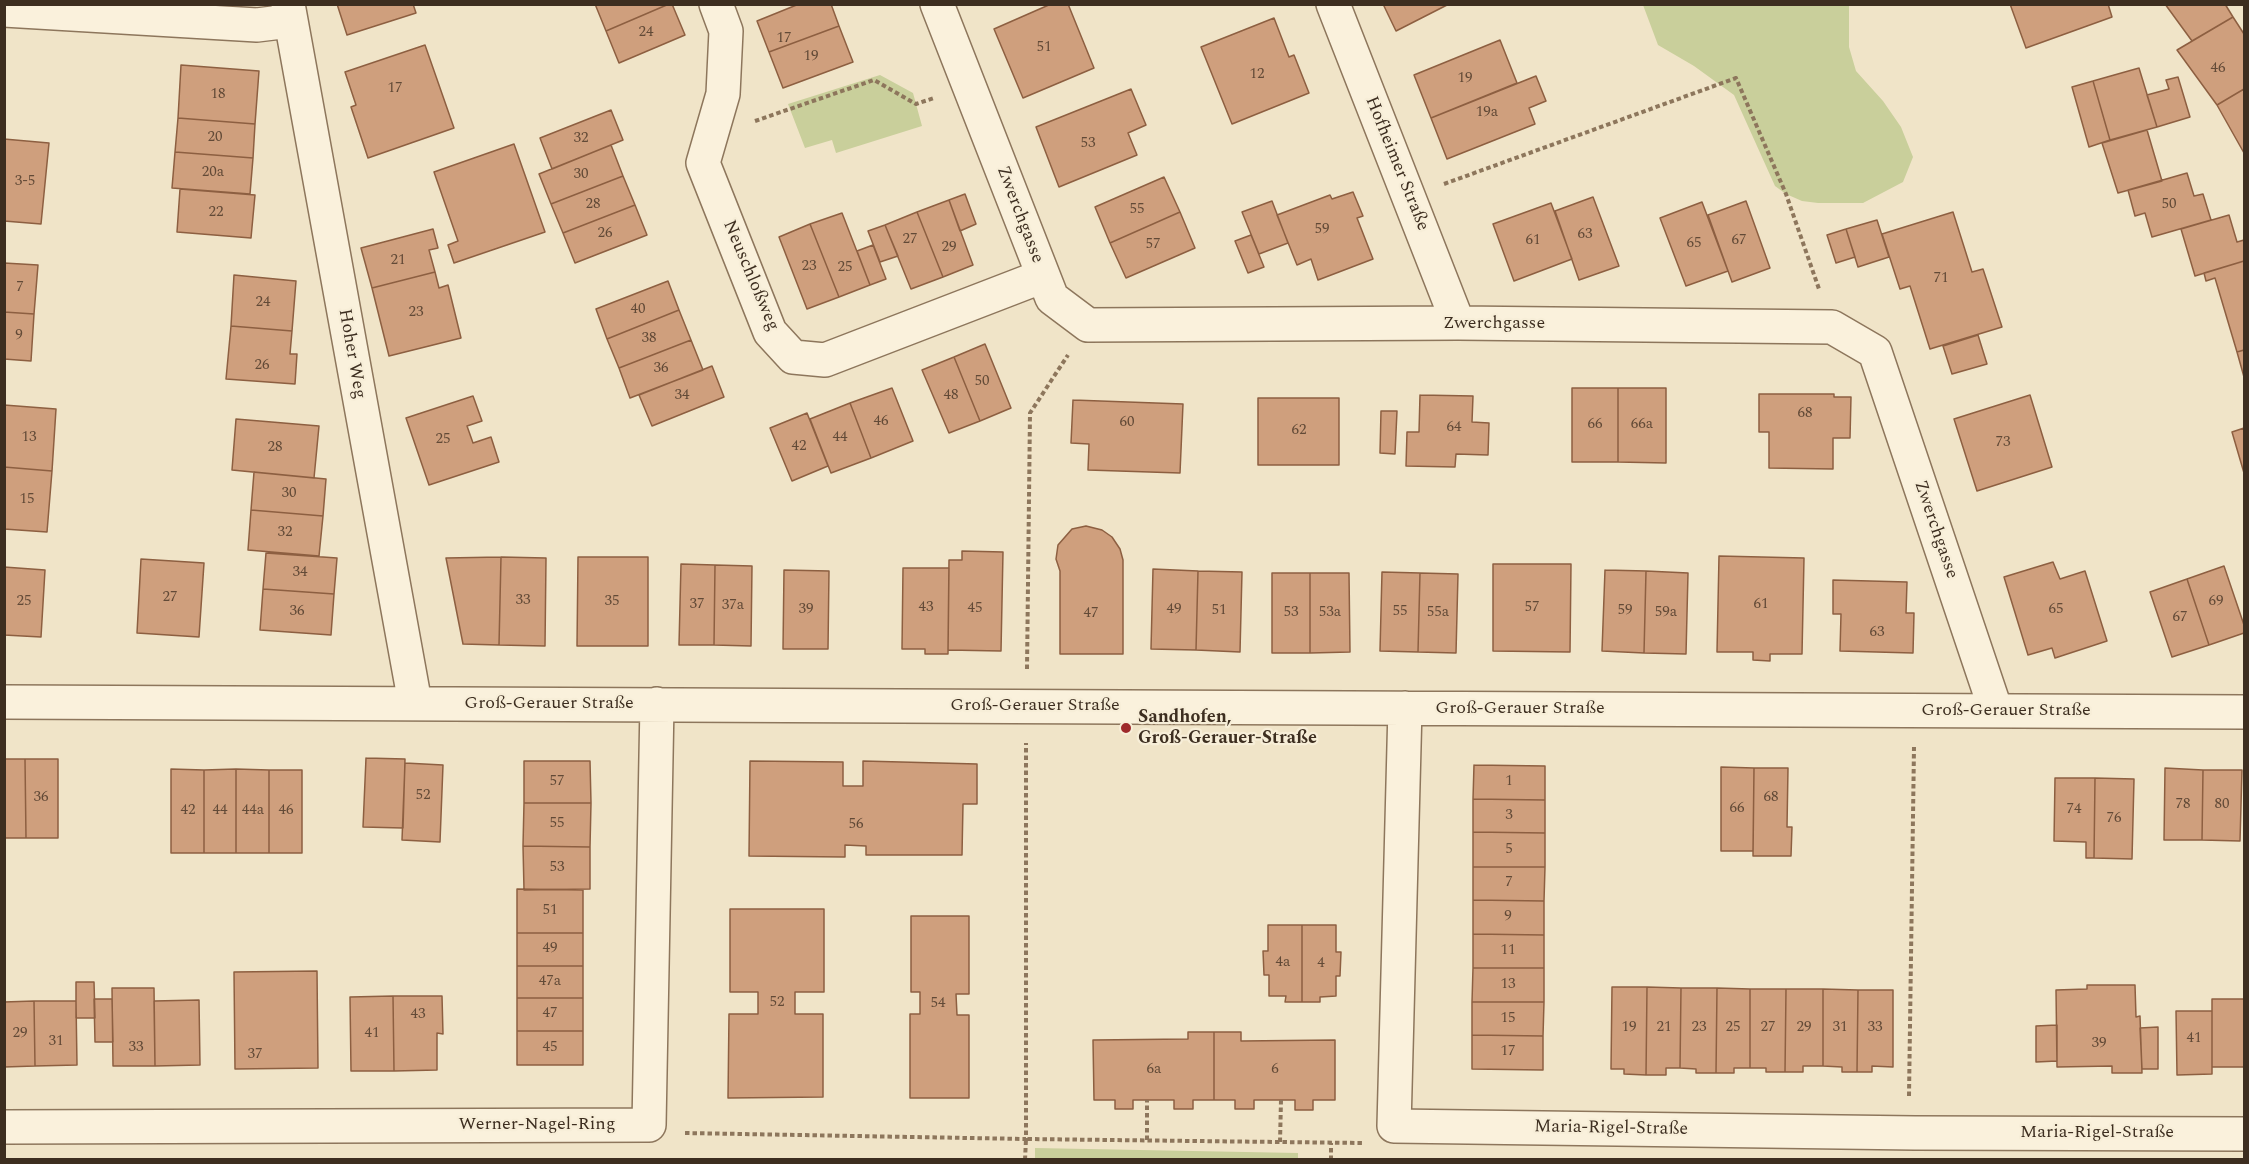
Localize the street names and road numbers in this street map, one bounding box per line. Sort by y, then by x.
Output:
street label: Hofheimer Straße [1359,94,1433,234]
street label: Zwerchgasse [991,163,1047,267]
street label: Neuschloßweg [717,217,783,335]
street label: Hoher Weg [332,307,370,401]
street label: Zwerchgasse [1443,313,1545,335]
street label: Zwerchgasse [1908,478,1962,582]
street label: Groß-Gerauer Straße [464,693,634,715]
street label: Groß-Gerauer Straße [950,695,1120,717]
street label: Groß-Gerauer Straße [1435,698,1605,720]
street label: Groß-Gerauer Straße [1921,700,2091,722]
street label: Werner-Nagel-Ring [458,1114,616,1136]
street label: Maria-Rigel-Straße [1534,1117,1688,1141]
street label: Maria-Rigel-Straße [2020,1122,2174,1144]

